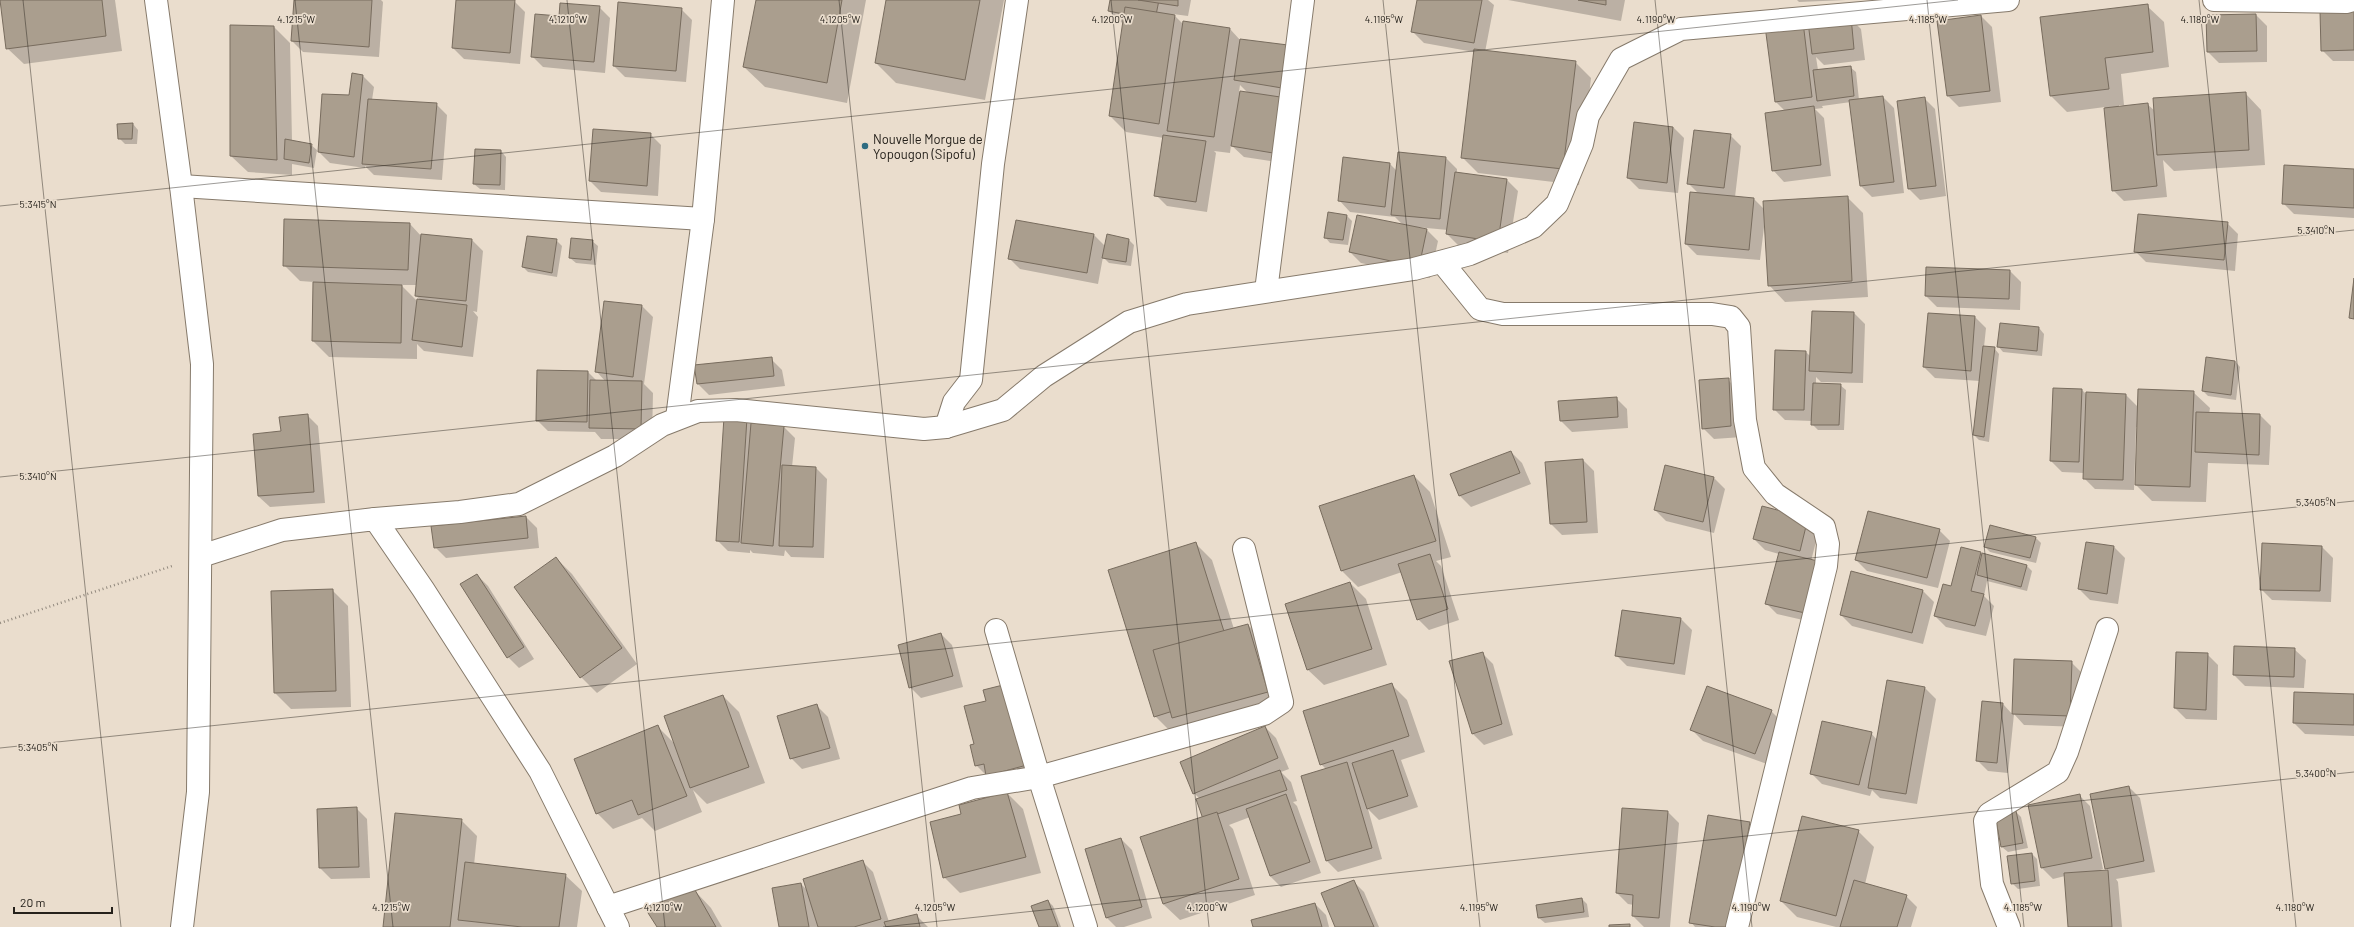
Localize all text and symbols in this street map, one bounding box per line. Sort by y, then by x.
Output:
text: 4.1215°W [277,13,315,25]
text: 4.1210°W [549,13,588,25]
text: 4.1205°W [820,13,860,25]
text: 4.1200°W [1091,13,1133,25]
text: 4.1195°W [1365,13,1403,25]
text: 4.1190°W [1637,13,1676,25]
text: 4.1185°W [1909,13,1947,25]
text: 4.1180°W [2181,13,2220,25]
place label: Nouvelle Morgue de Yopougon (Sipofu) [873,131,983,162]
marker: Nouvelle Morgue de Yopougon (Sipofu) [860,141,870,151]
text: 5.3415°N [20,198,56,210]
text: 5.3410°N [2297,224,2335,236]
text: 5.3410°N [19,470,57,482]
text: 5.3405°N [2296,496,2336,508]
text: 5.3405°N [18,741,58,753]
text: 5.3400°N [2296,767,2336,779]
scale bar [14,889,112,915]
text: 20 m [20,895,46,909]
text: 4.1215°W [372,901,410,913]
text: 4.1210°W [644,901,683,913]
text: 4.1205°W [915,901,955,913]
text: 4.1200°W [1186,901,1228,913]
text: 4.1195°W [1460,901,1498,913]
text: 4.1190°W [1732,901,1771,913]
text: 4.1185°W [2004,901,2042,913]
text: 4.1180°W [2276,901,2315,913]

